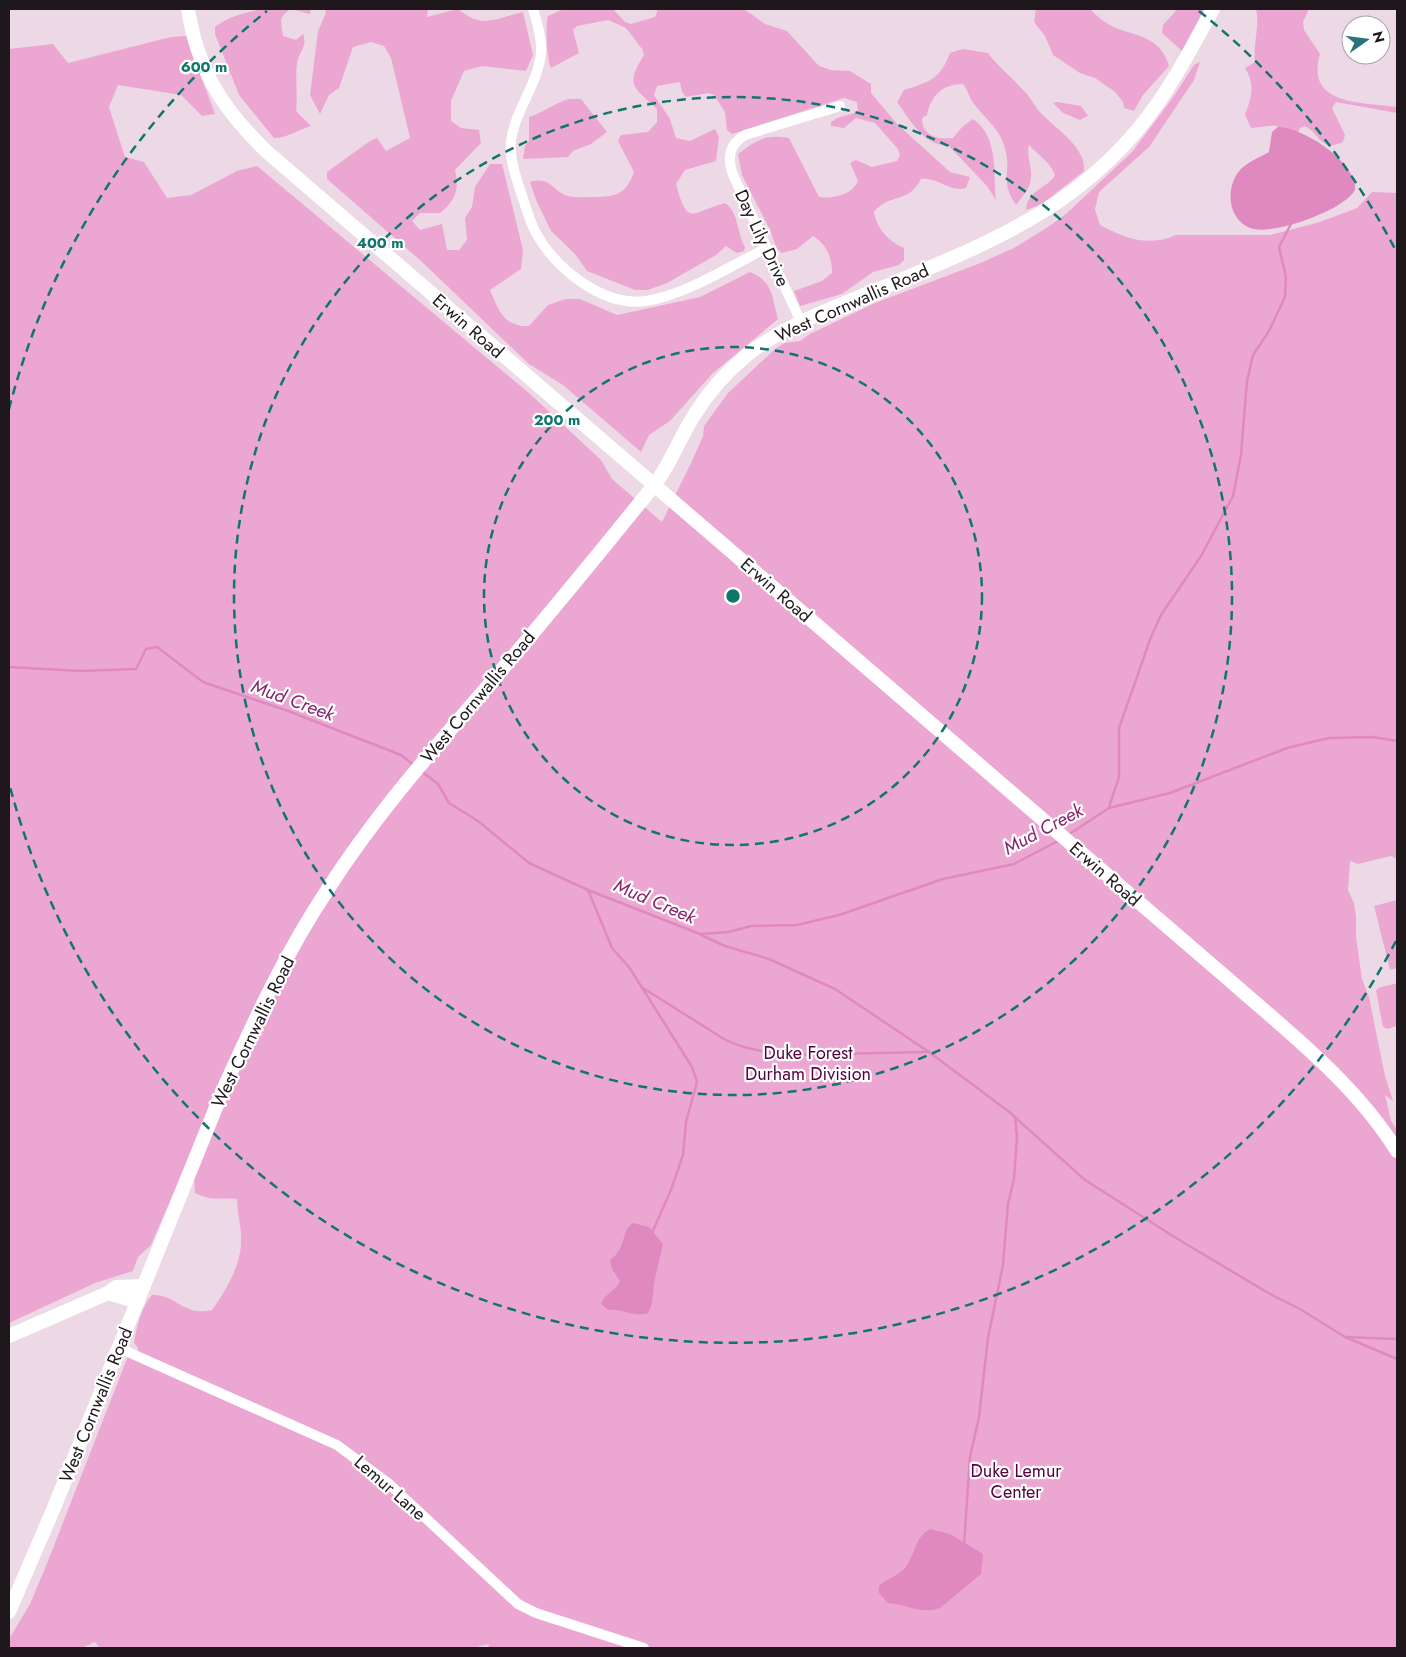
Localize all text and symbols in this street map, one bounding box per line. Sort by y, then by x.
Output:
north arrow [1341,15,1391,65]
text: N [1368,29,1390,45]
text: 600 m [181,56,227,78]
street label: Day Lily Drive [728,185,796,291]
text: 400 m [356,232,404,254]
street label: West Cornwallis Road [771,257,933,349]
street label: Erwin Road [427,288,509,364]
text: 200 m [534,409,580,431]
street label: Erwin Road [735,552,817,628]
centre of rings [724,587,742,605]
street label: West Cornwallis Road [415,625,541,769]
water label: Mud Creek [248,673,339,728]
water label: Mud Creek [998,796,1088,861]
street label: Erwin Road [1064,836,1146,912]
water label: Mud Creek [610,872,701,931]
street label: West Cornwallis Road [205,952,301,1112]
park label: Duke Forest Durham Division [745,1040,871,1087]
street label: West Cornwallis Road [53,1323,139,1487]
street label: Lemur Lane [348,1449,432,1527]
park label: Duke Lemur Center [970,1458,1062,1505]

